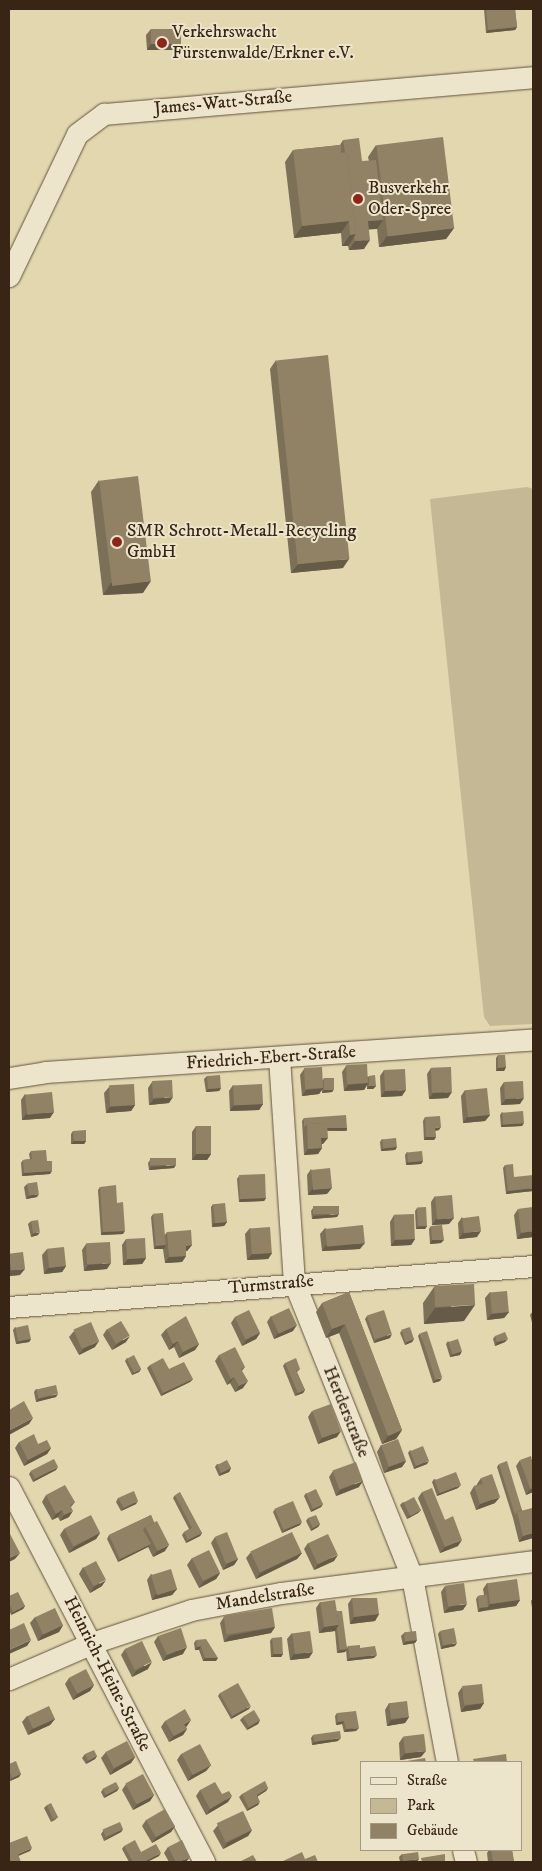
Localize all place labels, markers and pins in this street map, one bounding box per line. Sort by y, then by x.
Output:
place label: Verkehrswacht Fürstenwalde/Erkner e.V. [172,22,354,64]
marker: Verkehrswacht Fürstenwalde/Erkner e.V. [156,37,168,49]
place label: Busverkehr Oder-Spree [368,178,451,220]
marker: Busverkehr Oder-Spree [352,193,364,205]
place label: SMR Schrott-Metall-Recycling GmbH [127,521,356,564]
marker: SMR Schrott-Metall-Recycling GmbH [111,536,123,548]

